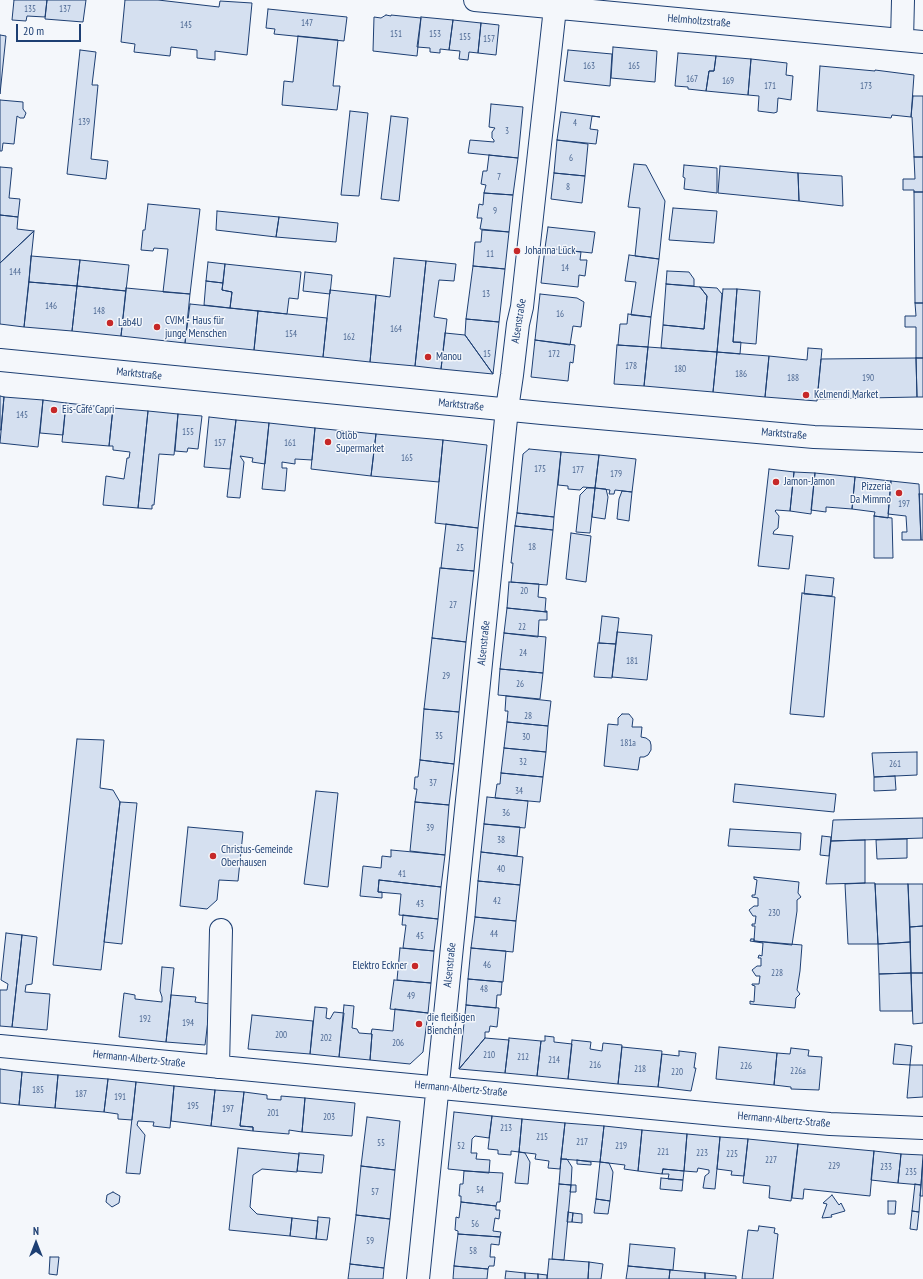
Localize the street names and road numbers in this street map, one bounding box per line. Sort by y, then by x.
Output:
street label: Helmholtzstraße [667,12,731,30]
street label: Alsenstraße [509,298,529,344]
street label: Marktstraße [116,365,162,383]
street label: Marktstraße [438,396,484,414]
street label: Marktstraße [761,425,807,443]
street label: Alsenstraße [475,620,493,666]
street label: Alsenstraße [441,942,459,988]
street label: Hermann-Albertz-Straße [92,1048,186,1070]
street label: Hermann-Albertz-Straße [414,1078,508,1100]
street label: Hermann-Albertz-Straße [737,1109,831,1131]

